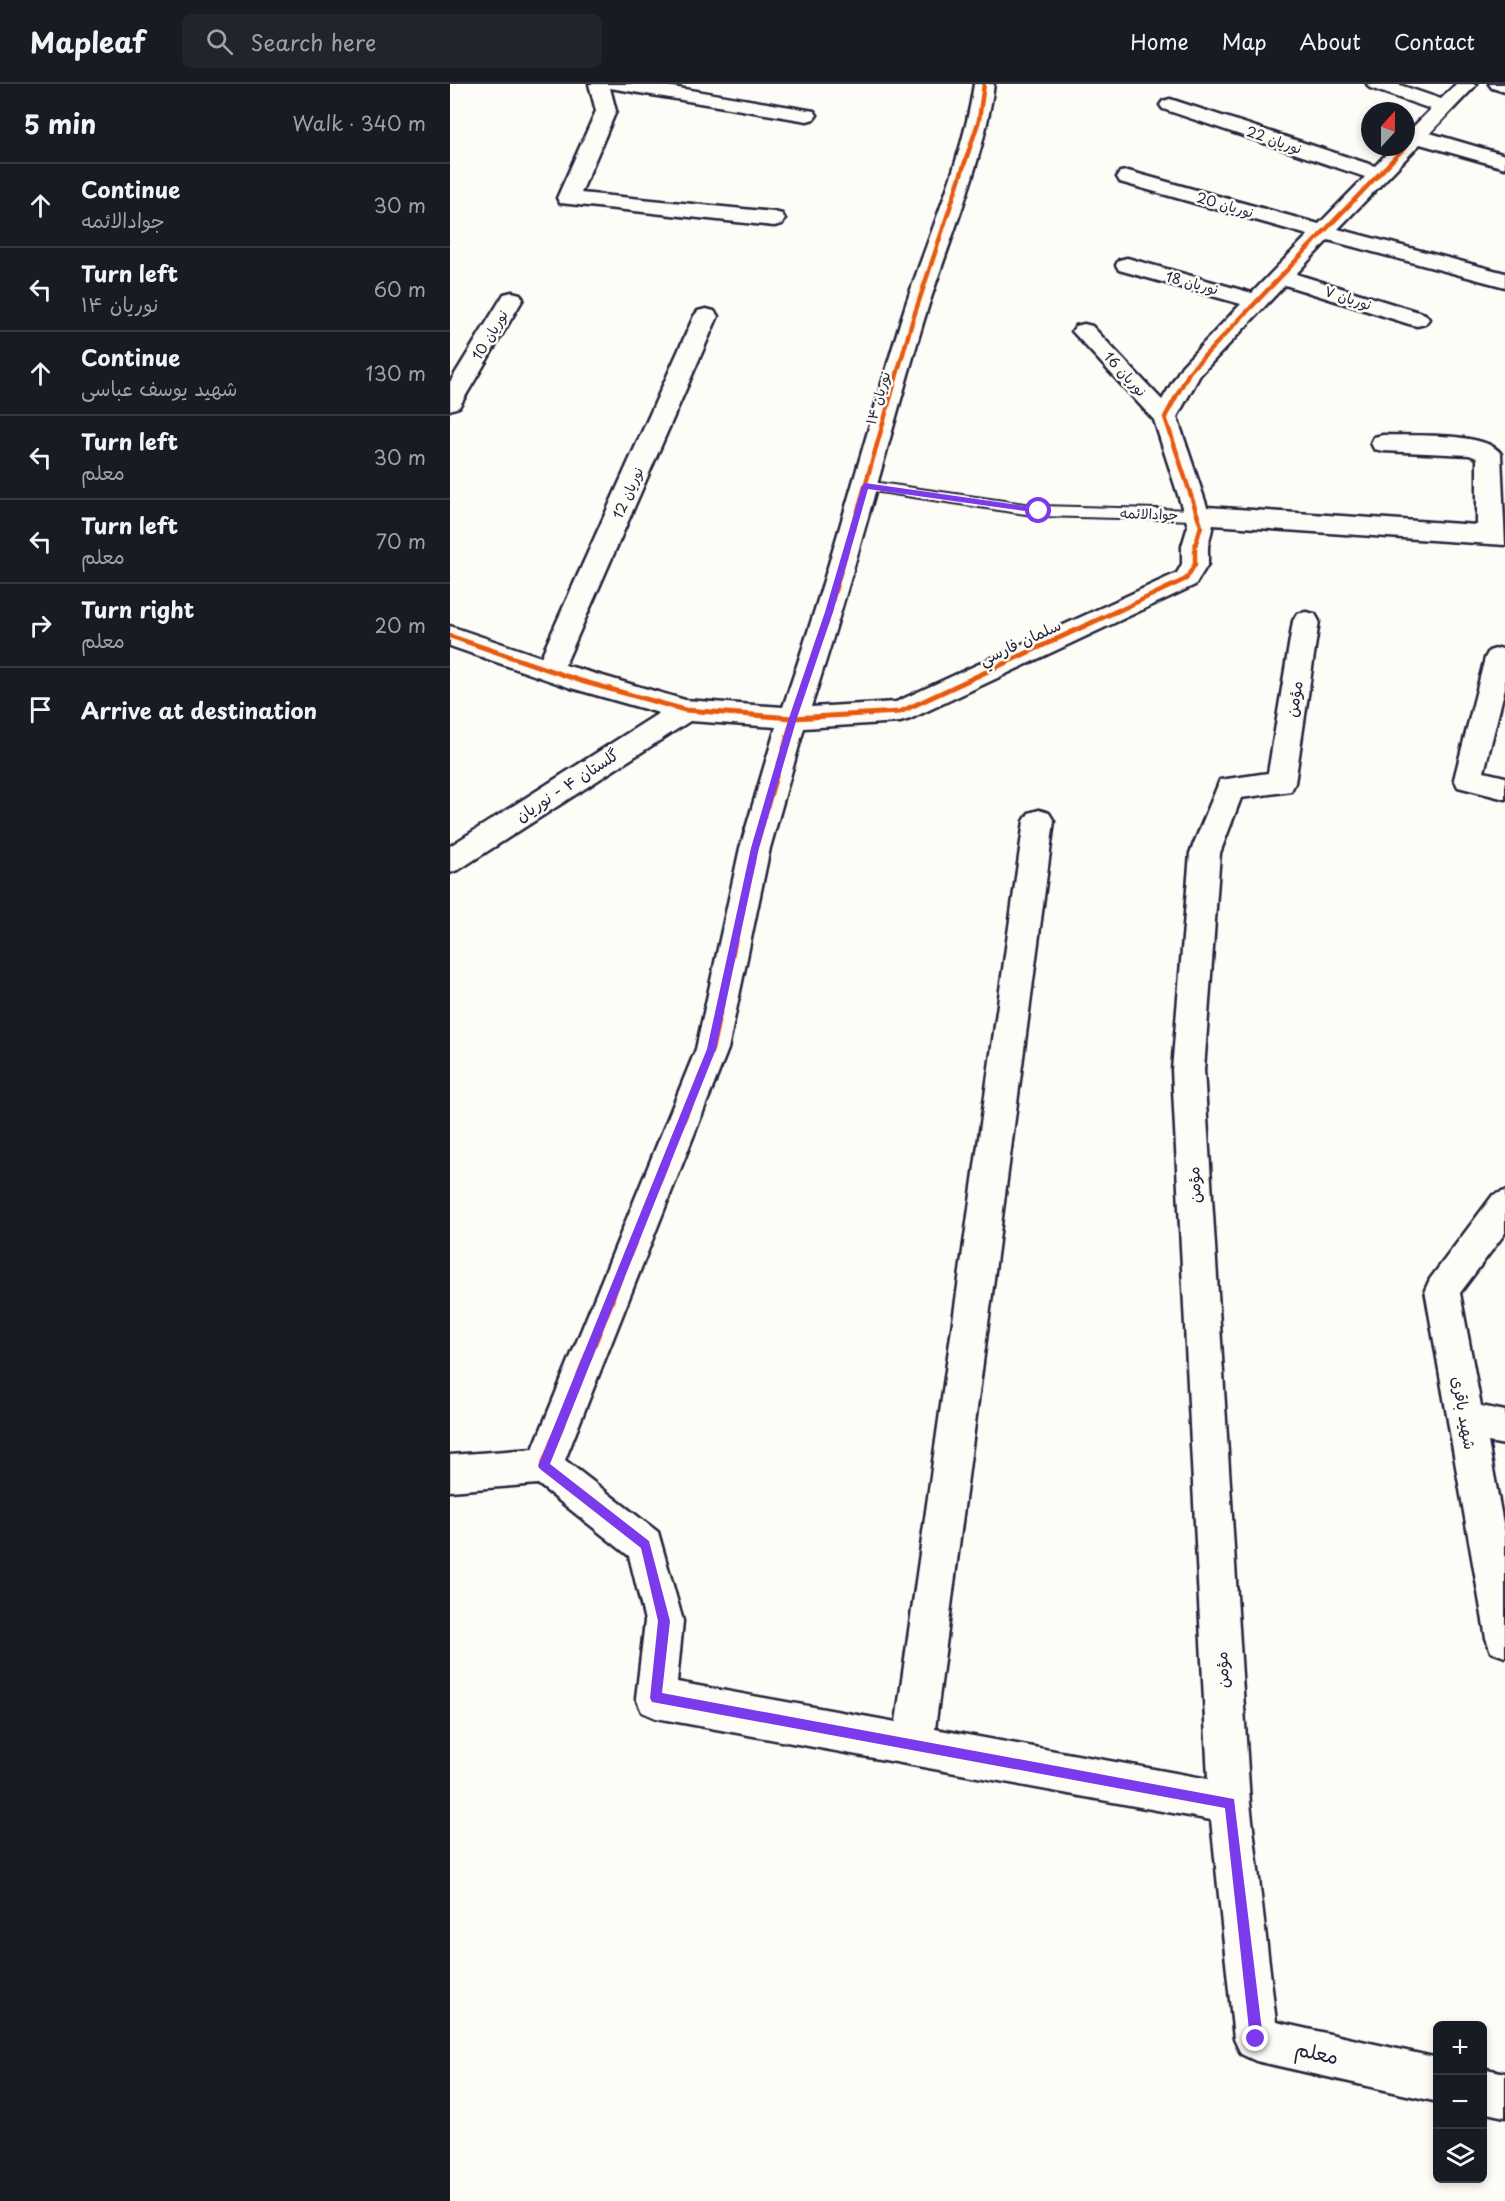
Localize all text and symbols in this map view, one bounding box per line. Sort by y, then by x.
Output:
search box [182,14,602,68]
text: Mapleaf [30,20,146,63]
icon: search [203,25,236,58]
text: Search here [251,25,376,58]
text: Home [1130,25,1189,57]
text: Map [1222,25,1267,57]
text: About [1300,25,1361,57]
text: Contact [1394,25,1475,57]
north arrow [1361,102,1415,156]
text: 5 min [24,104,96,143]
text: Walk · 340 m [293,108,426,138]
street label: نوریان 22 [1244,120,1305,159]
text: Continue [81,172,180,205]
street label: نوریان 20 [1194,186,1256,223]
icon: ahead [24,189,57,222]
text: 30 m [373,190,426,220]
text: جوادالائمه [81,205,165,235]
text: Turn left [81,256,178,289]
street label: نوریان 18 [1164,265,1221,300]
icon: left [24,273,57,306]
text: 60 m [374,274,426,304]
street label: نوریان ۷ [1322,280,1374,315]
text: نوریان ۱۴ [81,289,158,319]
street label: نوریان 10 [466,306,513,364]
text: Continue [81,340,180,373]
street label: نوریان 16 [1099,347,1152,401]
icon: ahead [24,357,57,390]
text: 130 m [366,358,426,388]
street label: نوریان ۱۴ [860,369,895,427]
text: شهید یوسف عباسی [81,373,238,403]
text: Turn left [81,424,178,457]
icon: left [24,441,57,474]
text: 30 m [373,442,426,472]
text: معلم [81,457,125,487]
street label: نوریان 12 [607,464,648,522]
route start [1025,497,1051,523]
street label: جوادالائمه [1119,502,1179,525]
text: Turn left [81,508,178,541]
icon: left [24,525,57,558]
text: 70 m [376,526,426,556]
text: معلم [81,541,125,571]
text: Turn right [81,592,194,625]
icon: right [24,609,57,642]
text: 20 m [374,610,426,640]
street label: سلمان فارسي [975,612,1066,674]
text: معلم [81,625,125,655]
street label: مؤمن [1278,679,1308,719]
icon: arrive [24,693,57,726]
text: Arrive at destination [81,693,317,726]
street label: گلستان ۴ - نوریان [510,742,623,827]
street label: مؤمن [1180,1166,1206,1204]
street label: شهید باقری [1447,1374,1483,1451]
street label: مؤمن [1208,1651,1234,1689]
map controls [1433,2021,1487,2183]
button: + [1433,2021,1487,2075]
route end [1242,2025,1268,2051]
street label: معلم [1292,2032,1342,2073]
button: − [1433,2075,1487,2129]
button: layers [1433,2129,1487,2183]

